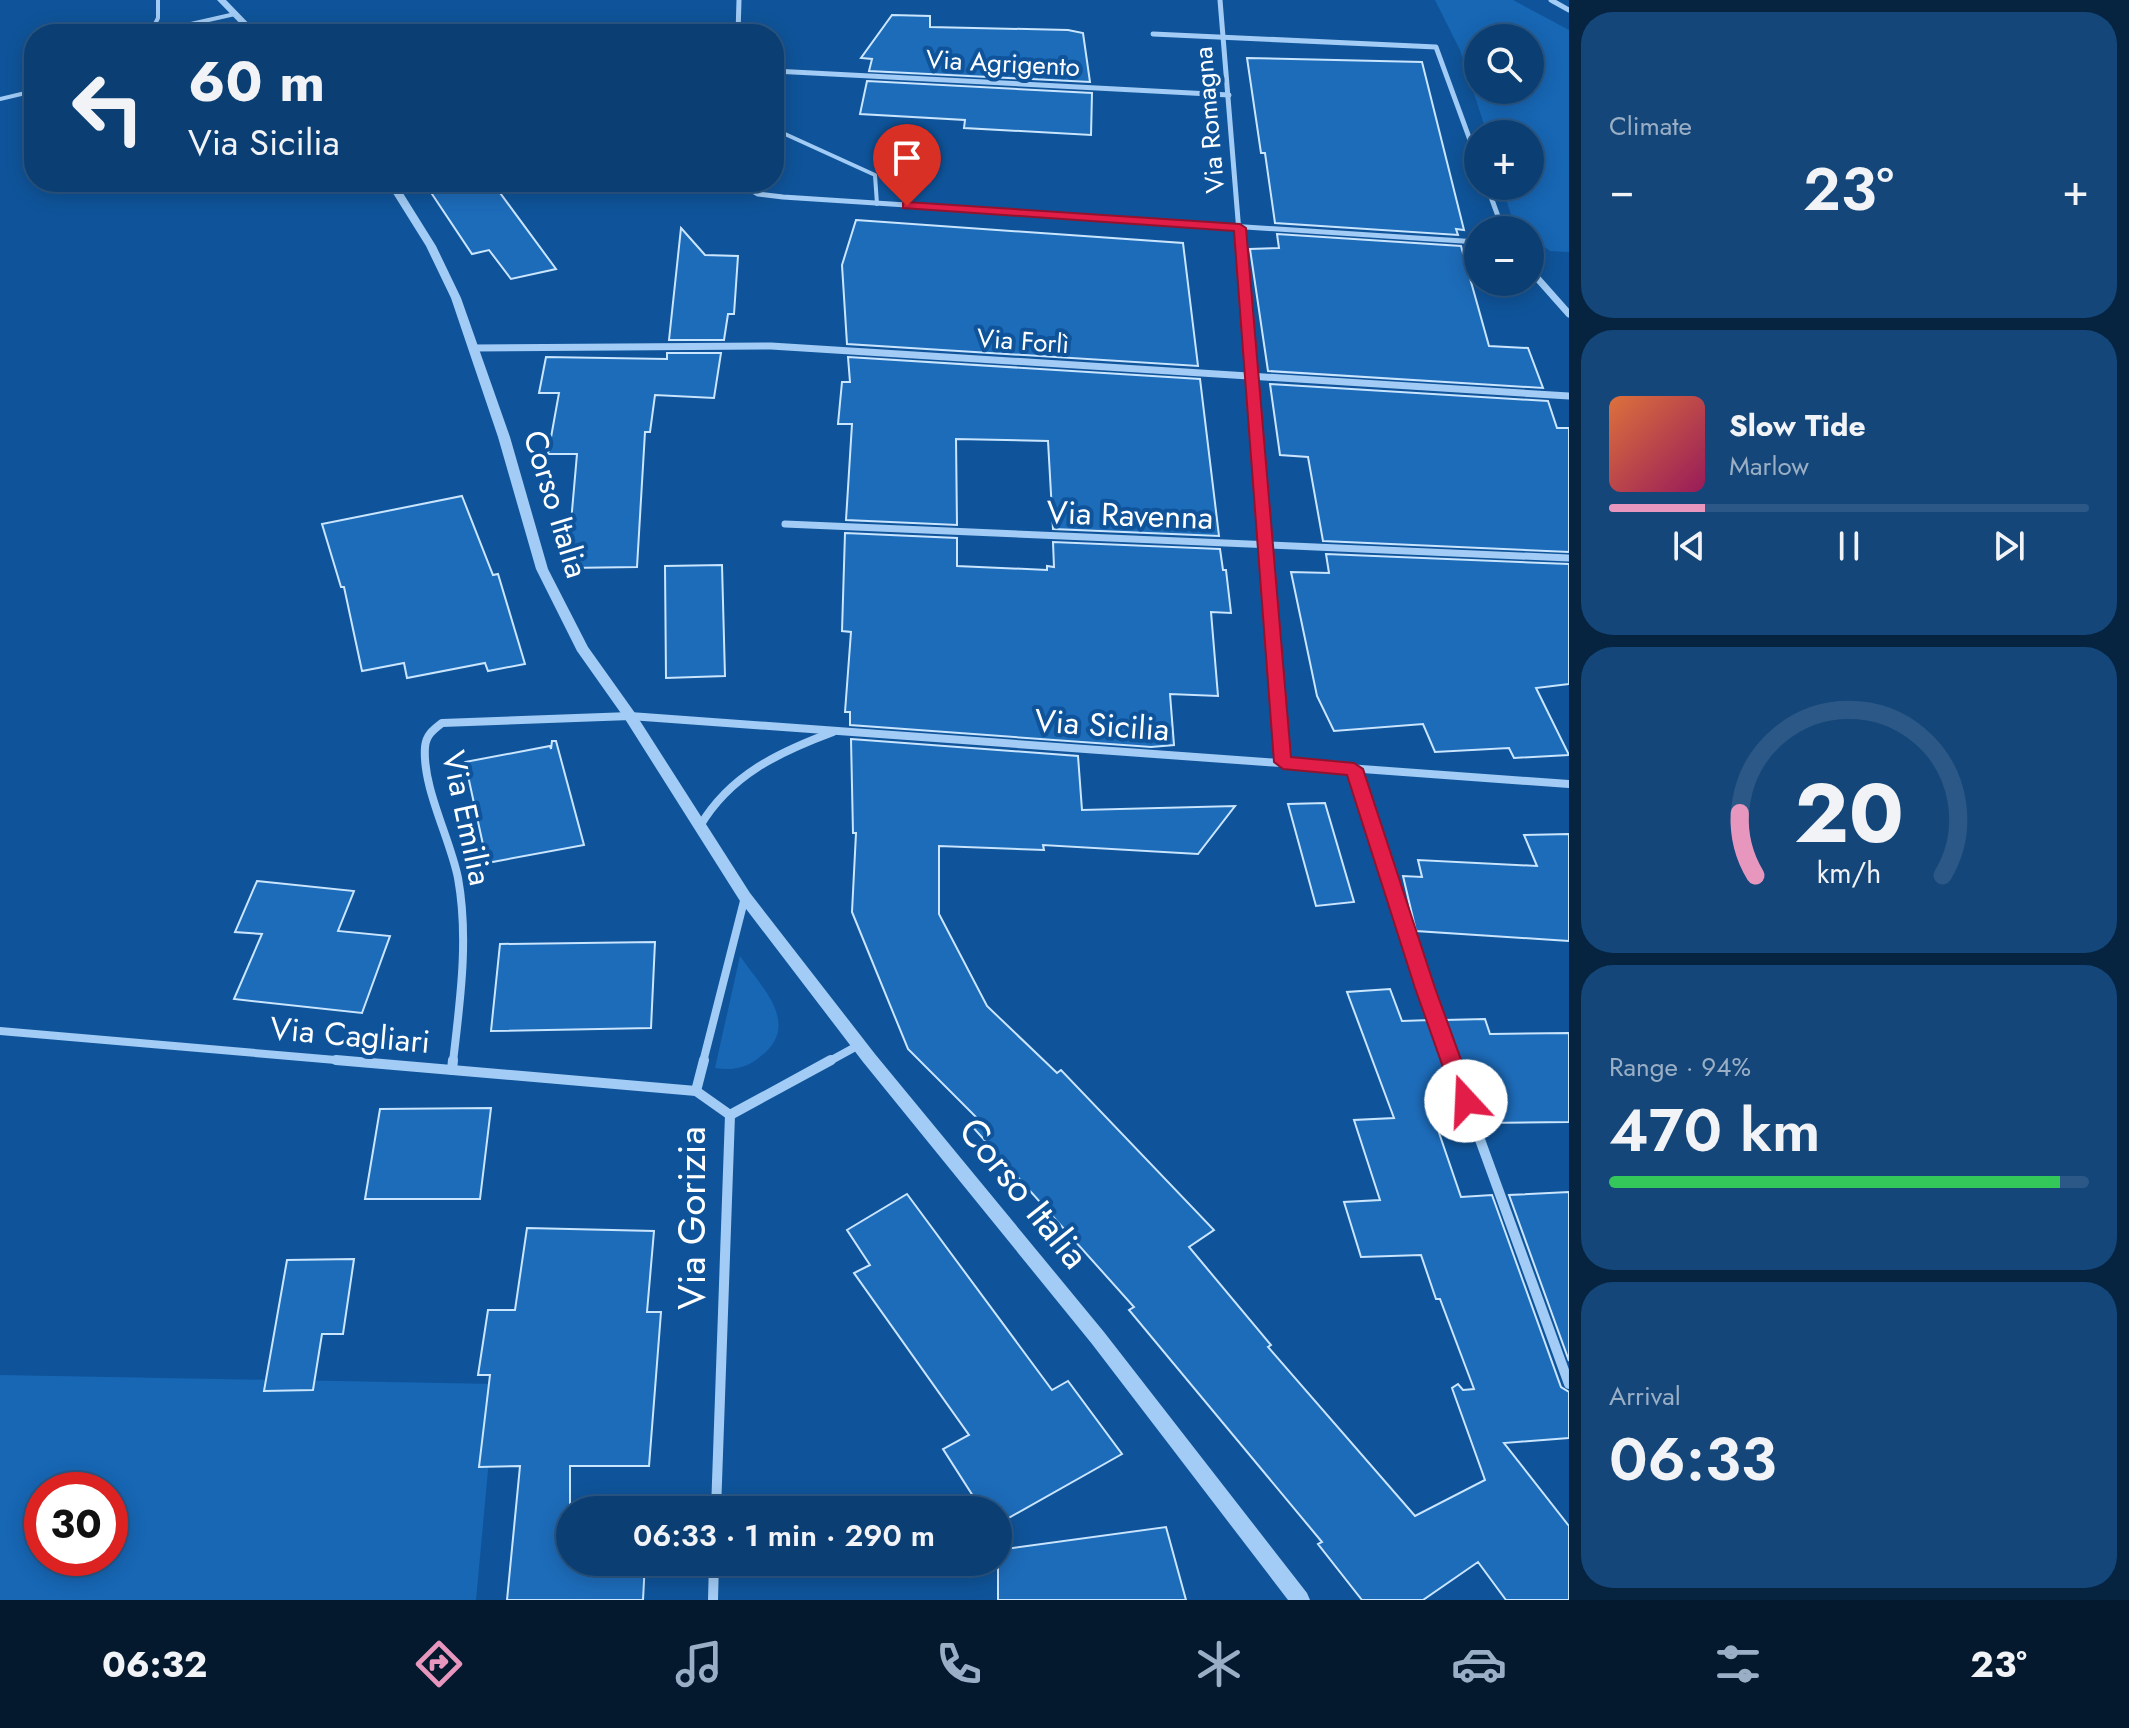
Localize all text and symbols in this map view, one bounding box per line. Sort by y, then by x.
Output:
map controls [1464,24,1544,296]
button: search [1464,24,1544,104]
street label: Via Agrigento [925,40,1081,86]
text: 60 m [188,41,325,122]
street label: Via Romagna [1184,45,1234,195]
icon: left [56,56,160,160]
text: Climate [1609,107,1692,145]
text: Via Sicilia [188,116,340,168]
button: + [1464,120,1544,200]
pin [873,124,941,206]
icon: arrive [885,136,929,180]
text: 23° [1803,146,1894,233]
text: − [1609,158,1635,222]
text: + [2062,158,2089,222]
button: − [1464,216,1544,296]
street label: Via Forlì [976,319,1070,363]
text: Slow Tide [1729,404,1866,447]
street label: Corso Italia [512,424,600,584]
text: Marlow [1729,447,1809,485]
street label: Via Ravenna [1046,489,1214,541]
icon: previous [1667,524,1711,568]
icon: pause [1827,524,1871,568]
icon: next [1987,524,2031,568]
street label: Via Sicilia [1033,697,1171,753]
street label: Via Emilia [430,747,504,889]
text: 20 [1794,753,1904,873]
text: km/h [1817,852,1881,894]
street label: Via Cagliari [268,1005,432,1065]
text: Range · 94% [1609,1048,1751,1086]
position arrow [1424,1059,1508,1143]
text: 470 km [1609,1087,1821,1174]
street label: Corso Italia [946,1105,1103,1280]
street label: Via Gorizia [664,1126,719,1310]
text: Arrival [1609,1377,1681,1415]
text: 06:33 [1609,1416,1777,1503]
speed limit sign: 30 [24,1472,128,1576]
text: 06:33 · 1 min · 290 m [633,1514,935,1557]
icon: directions [411,1636,467,1692]
icon: music [671,1636,727,1692]
icon: phone [931,1636,987,1692]
icon: climate [1191,1636,1247,1692]
icon: car [1451,1636,1507,1692]
icon: filters [1710,1636,1766,1692]
text: 06:32 [102,1638,207,1690]
text: 23° [1970,1638,2027,1690]

